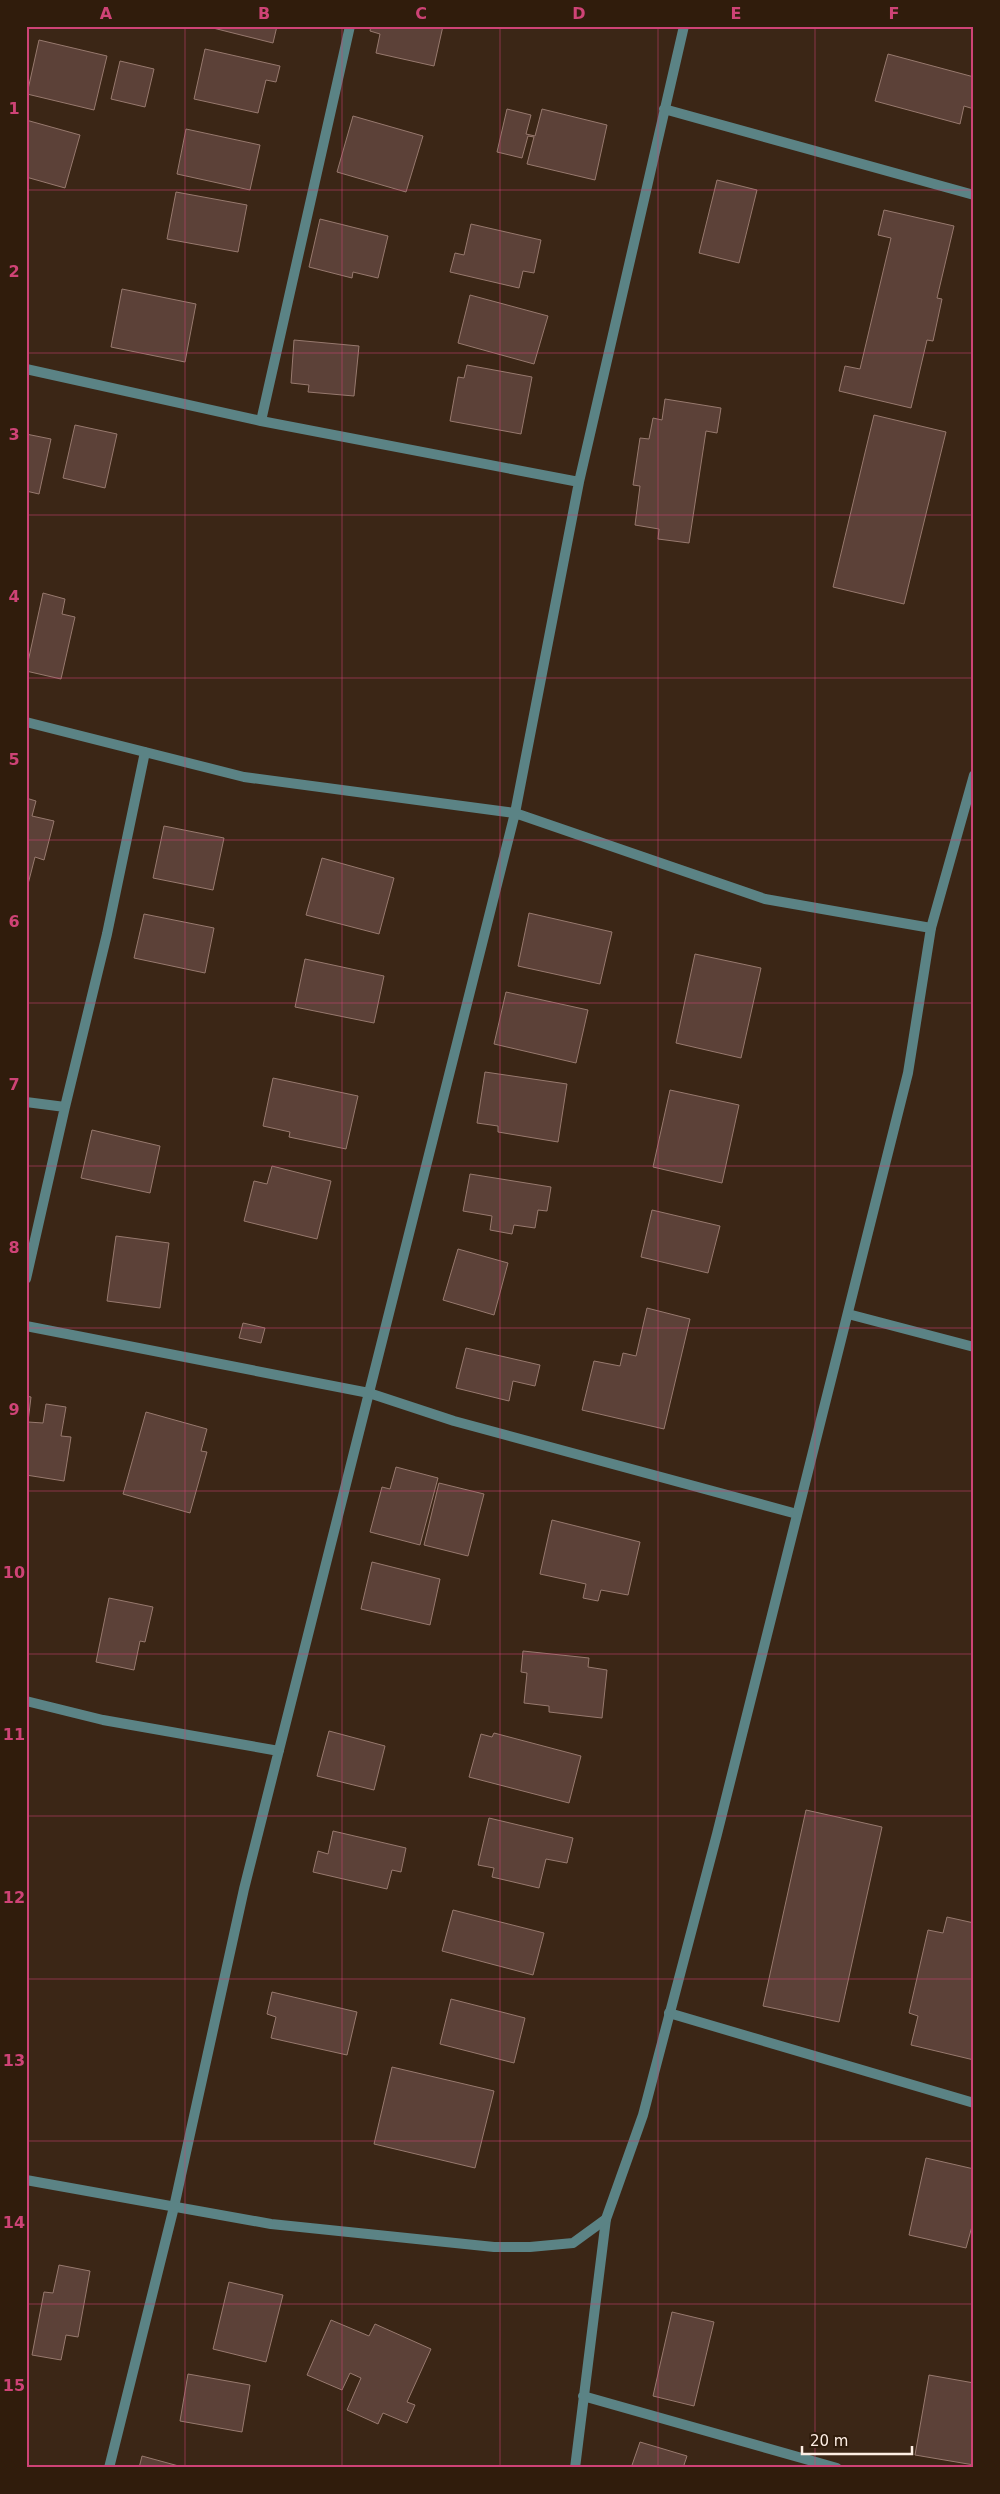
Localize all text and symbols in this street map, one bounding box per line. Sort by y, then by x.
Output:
text: A [100,4,113,23]
text: B [258,4,270,23]
text: C [415,4,427,23]
text: D [572,4,586,23]
text: E [731,4,741,23]
text: F [889,4,899,23]
text: 1 [8,99,20,118]
text: 2 [8,262,20,281]
text: 3 [8,425,20,444]
text: 4 [8,587,20,606]
text: 5 [8,750,20,769]
text: 6 [8,912,20,931]
text: 7 [8,1075,20,1094]
text: 8 [8,1238,20,1257]
text: 9 [8,1400,20,1419]
text: 10 [3,1563,25,1582]
text: 11 [3,1725,25,1744]
text: 12 [3,1888,25,1907]
text: 13 [3,2051,25,2070]
text: 14 [3,2213,25,2232]
text: 15 [3,2376,25,2395]
scale bar [802,2424,912,2456]
text: 20 m [810,2432,848,2450]

